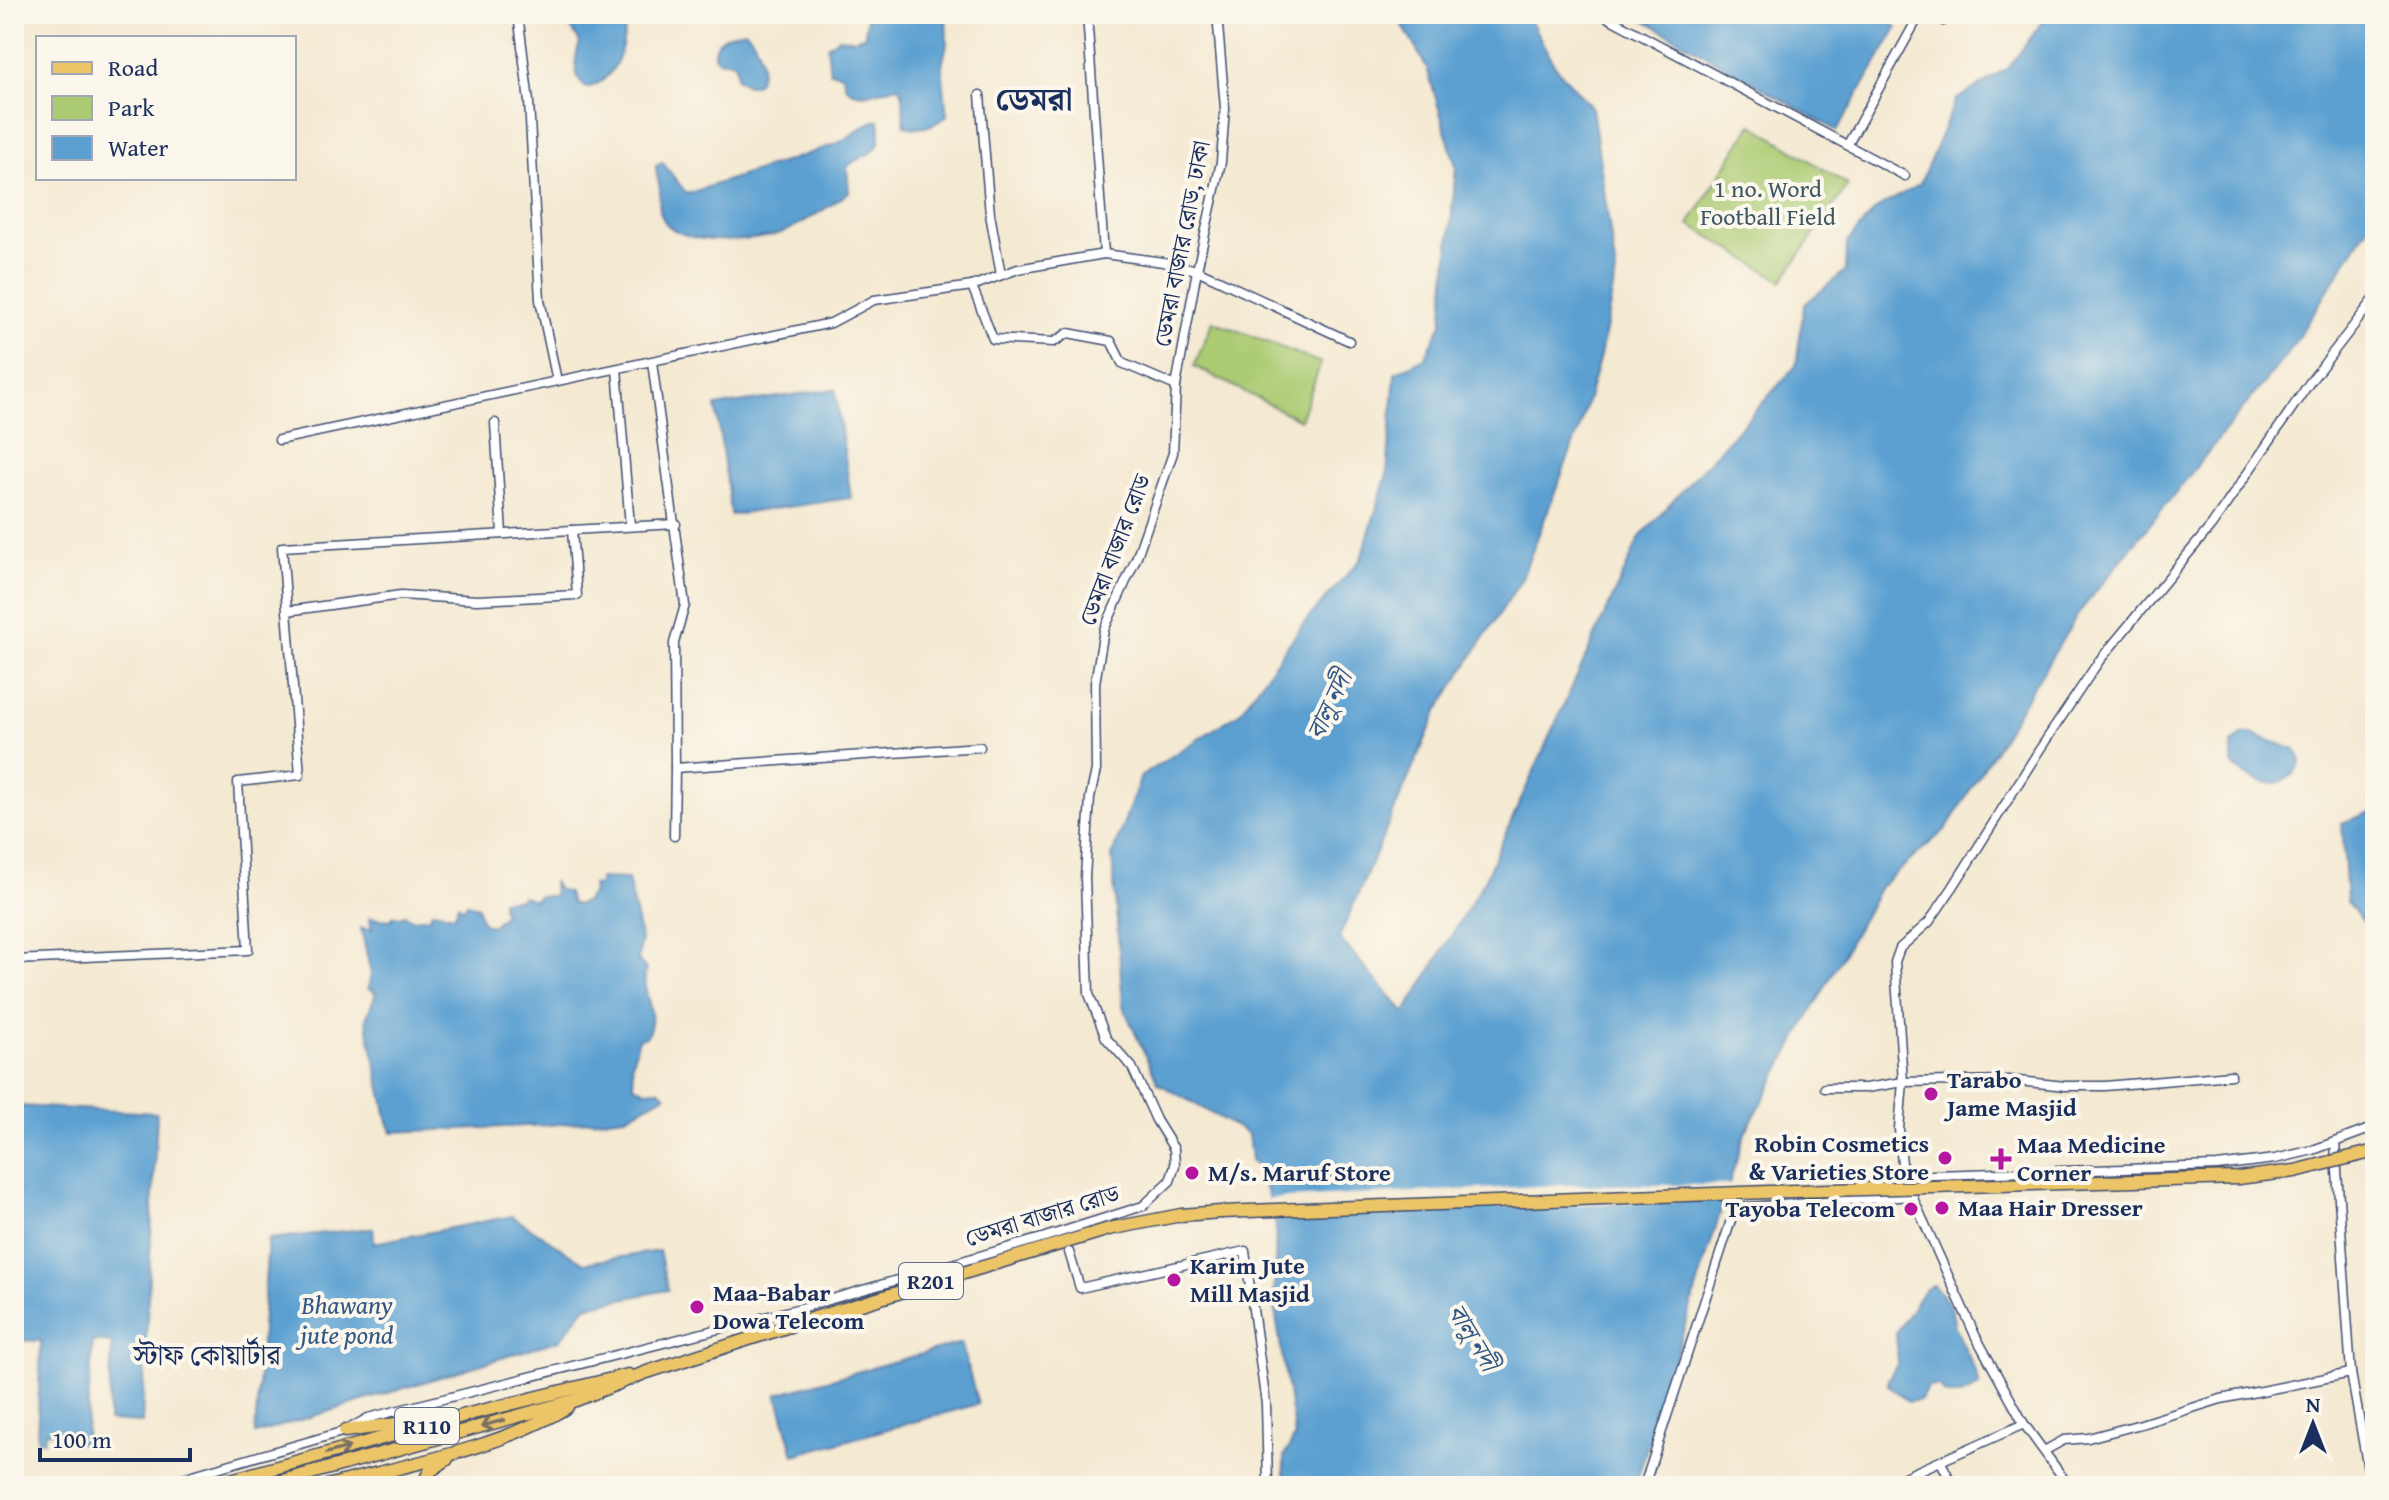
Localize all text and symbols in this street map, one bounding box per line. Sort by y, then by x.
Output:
legend [36,36,296,180]
text: Road [108,50,158,85]
district label: ডেমরা [995,75,1073,122]
text: Park [108,90,155,125]
text: Water [108,130,169,165]
street label: ডেমরা বাজার রোড, ঢাকা [1144,138,1219,350]
park label: 1 no. Word Football Field [1700,171,1836,234]
street label: ডেমরা বাজার রোড [1070,468,1160,631]
water label: বালু নদী [1296,661,1363,746]
place label: Tarabo Jame Masjid [1943,1062,2077,1125]
marker: Tarabo Jame Masjid [1922,1085,1940,1103]
place label: Robin Cosmetics & Varieties Store [1749,1126,1929,1189]
place label: Maa Medicine Corner [2017,1127,2166,1190]
marker: Robin Cosmetics & Varieties Store [1936,1149,1954,1167]
marker: Maa Medicine Corner [1992,1150,2010,1168]
place label: M/s. Maruf Store [1208,1155,1391,1190]
marker: M/s. Maruf Store [1183,1164,1201,1182]
street label: ডেমরা বাজার রোড [960,1175,1124,1256]
place label: Maa Hair Dresser [1958,1190,2143,1225]
place label: Tayoba Telecom [1726,1191,1895,1226]
marker: Maa Hair Dresser [1933,1199,1951,1217]
marker: Tayoba Telecom [1902,1200,1920,1218]
place label: Karim Jute Mill Masjid [1190,1248,1310,1311]
road number: R201 [899,1263,963,1299]
marker: Karim Jute Mill Masjid [1165,1271,1183,1289]
place label: Maa-Babar Dowa Telecom [713,1275,865,1338]
water label: Bhawany jute pond [295,1285,394,1354]
water label: বালু নদী [1438,1296,1510,1380]
marker: Maa-Babar Dowa Telecom [688,1298,706,1316]
district label: স্টাফ কোয়ার্টার [132,1334,283,1375]
north arrow [2273,1384,2353,1464]
text: N [2306,1388,2321,1420]
road number: R110 [395,1408,459,1444]
scale bar [40,1412,190,1462]
one-way arrow [481,1416,507,1431]
text: 100 m [52,1422,112,1457]
one-way arrow [325,1442,351,1457]

